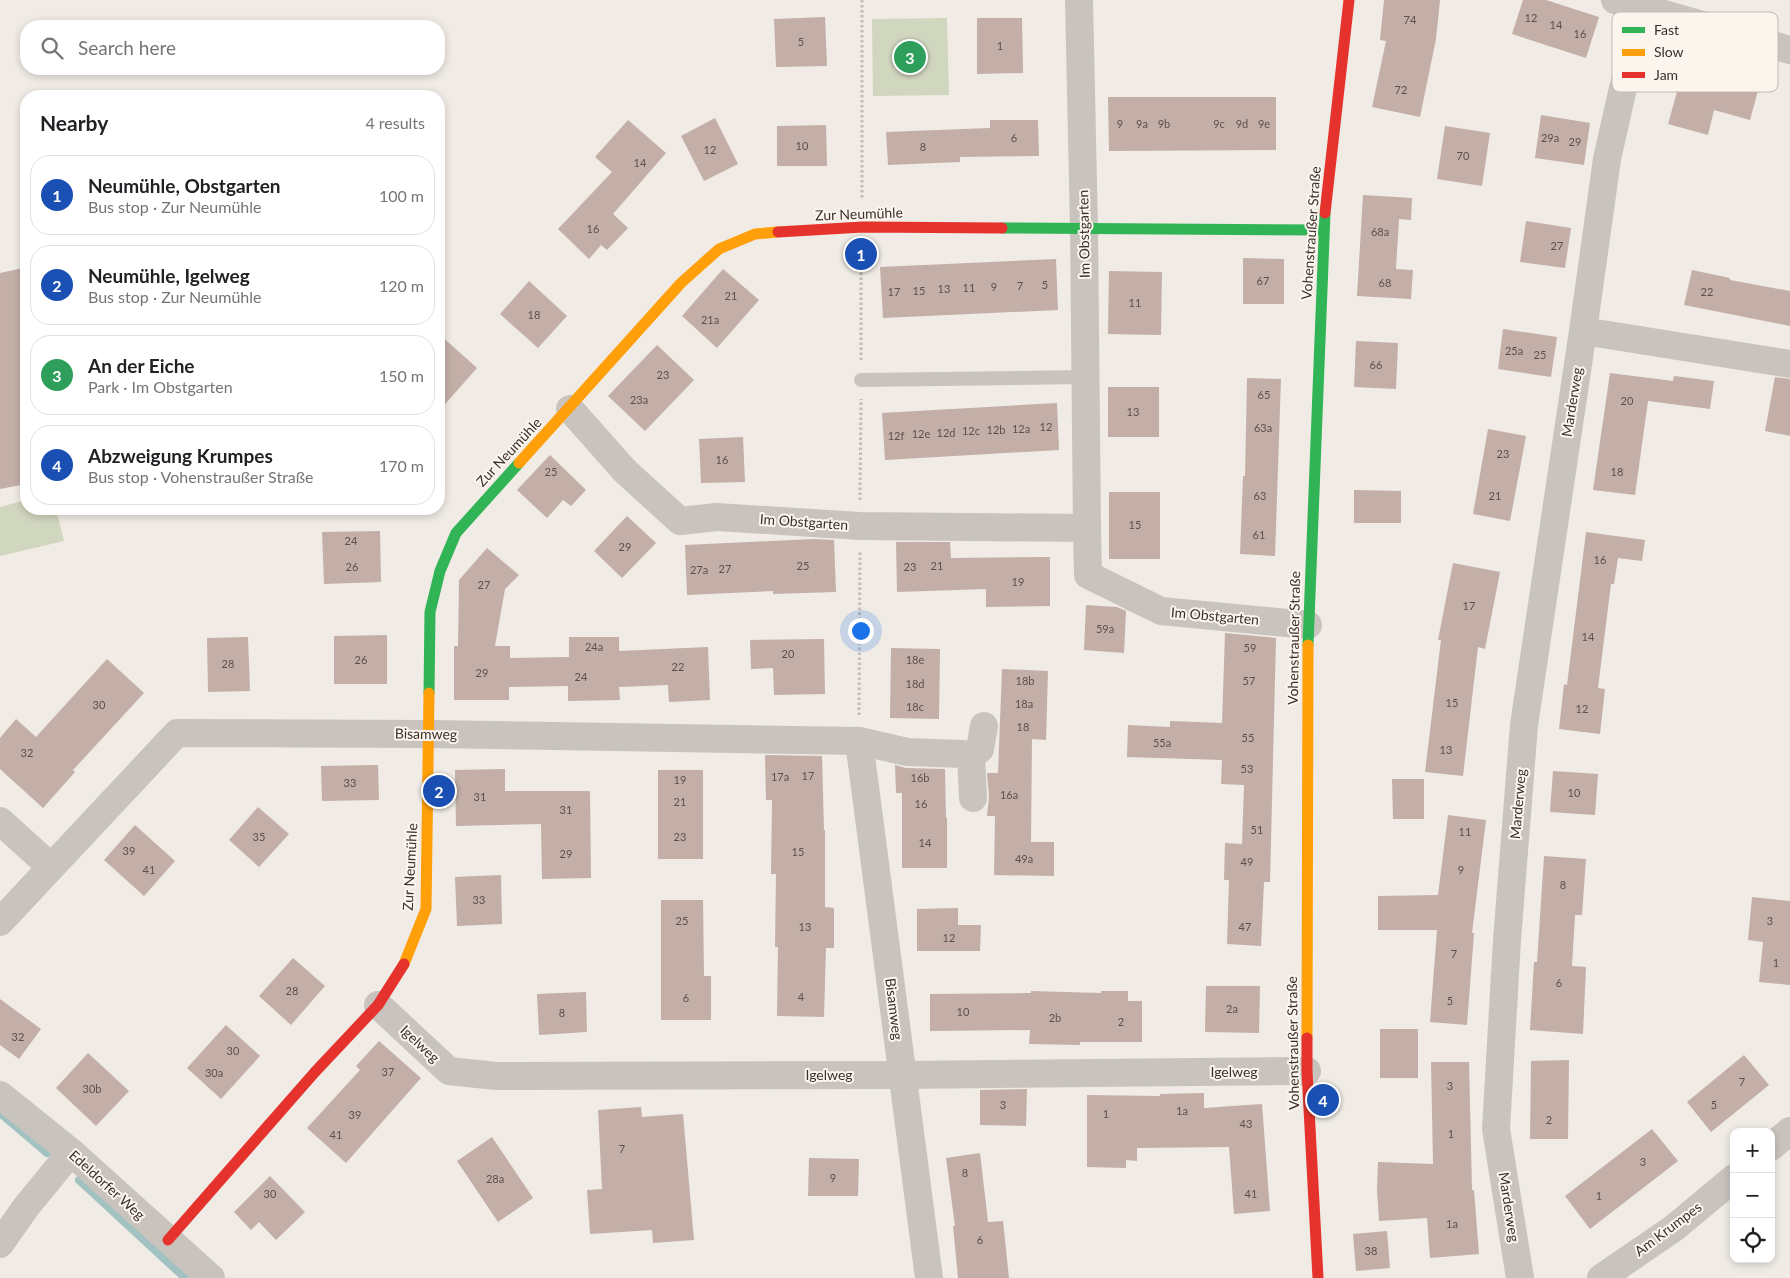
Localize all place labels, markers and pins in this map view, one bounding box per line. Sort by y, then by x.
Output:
pin: 3 [894,38,926,76]
pin: 1 [845,235,877,273]
pin: 2 [423,772,455,810]
pin: 4 [1307,1081,1339,1119]

